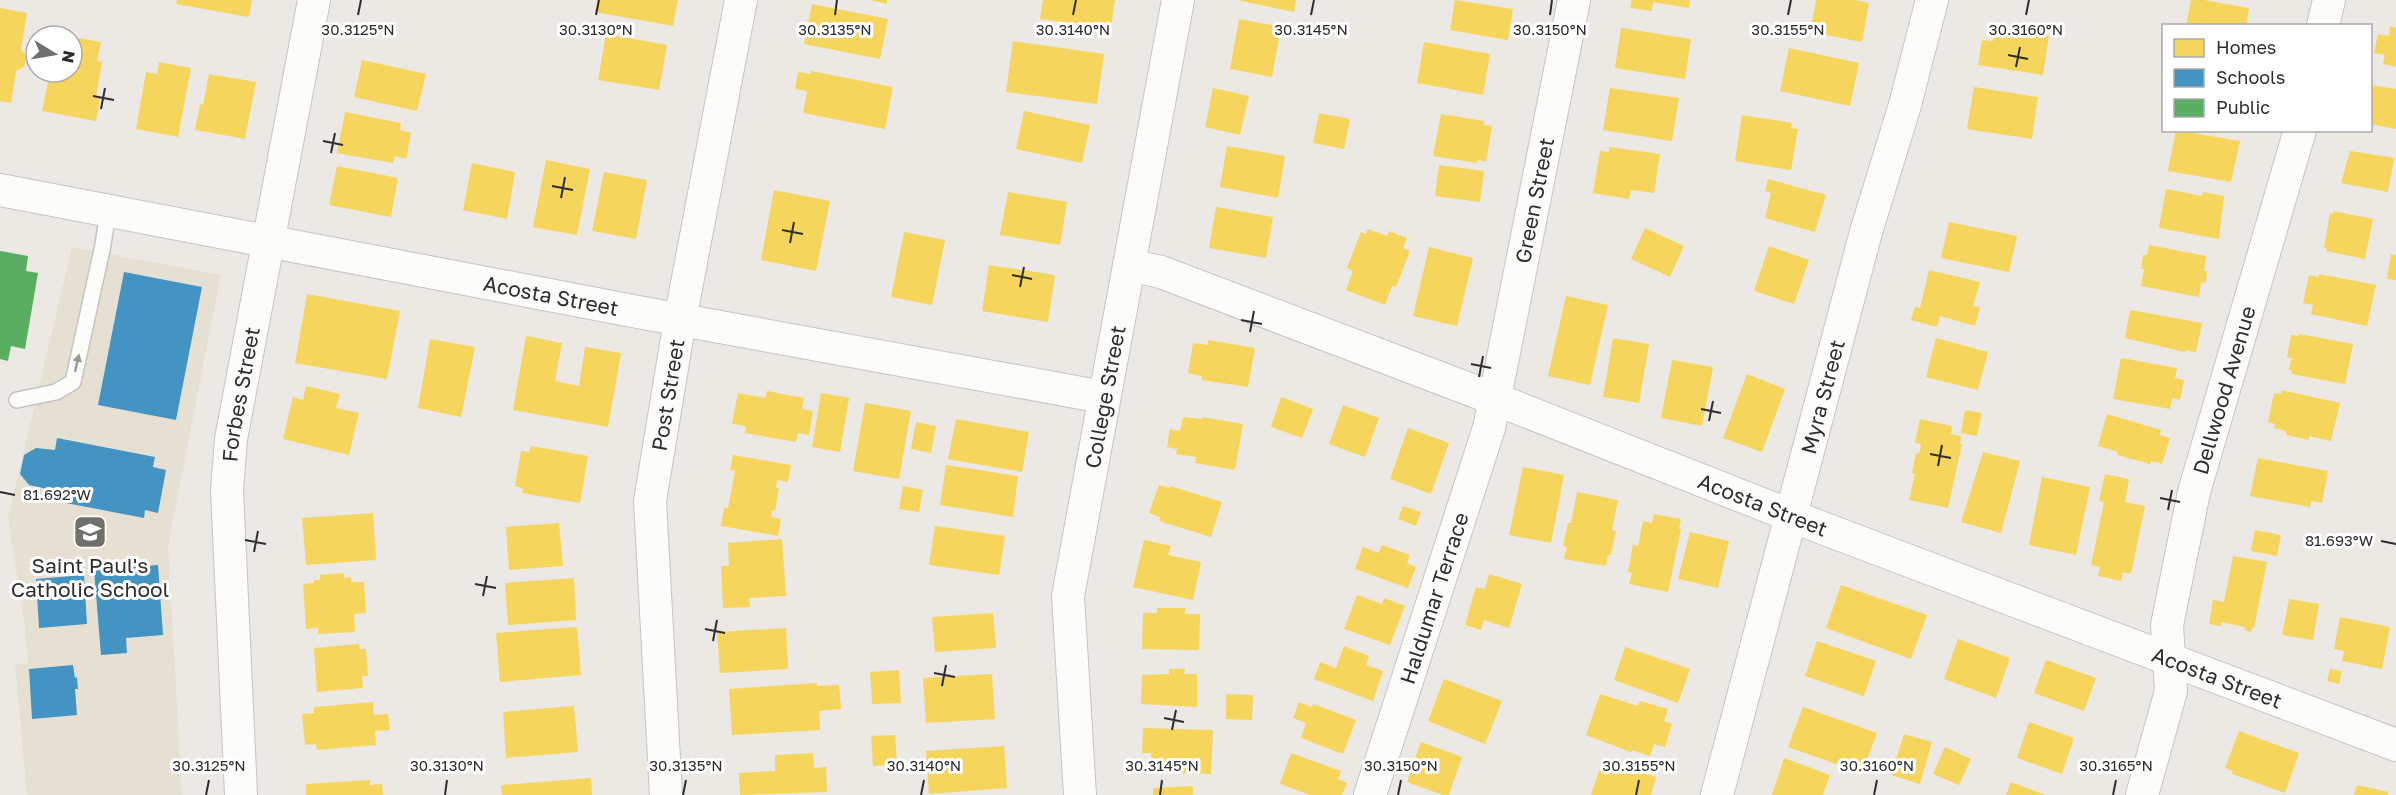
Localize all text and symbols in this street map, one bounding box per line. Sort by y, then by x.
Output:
text: 30.3125°N [321,20,395,38]
text: 30.3130°N [559,20,633,38]
text: 30.3135°N [798,20,872,38]
text: 30.3140°N [1036,20,1110,38]
text: 30.3145°N [1274,20,1348,38]
text: 30.3150°N [1513,20,1587,38]
text: 30.3155°N [1751,20,1825,38]
text: 30.3160°N [1989,20,2063,38]
north arrow [24,24,84,84]
legend [2162,24,2372,132]
text: Homes [2216,36,2276,58]
text: N [58,49,80,65]
text: Schools [2216,66,2285,88]
text: Public [2216,96,2270,118]
street label: Green Street [1509,135,1559,265]
street label: Acosta Street [481,270,621,321]
street label: Dellwood Avenue [2187,303,2261,477]
street label: College Street [1079,323,1131,470]
street label: Forbes Street [216,325,265,463]
street label: Post Street [646,337,690,453]
street label: Myra Street [1795,337,1850,457]
one-way arrow [73,354,83,372]
street label: Acosta Street [1694,467,1831,542]
text: 81.692°W [23,485,91,503]
street label: Haldumar Terrace [1394,509,1474,687]
school or university icon: Saint Paul's Catholic School [72,514,108,550]
text: 81.693°W [2305,531,2373,549]
place label: Saint Paul's Catholic School [11,552,169,602]
street label: Acosta Street [2149,641,2286,714]
text: 30.3125°N [172,756,246,774]
text: 30.3130°N [410,756,484,774]
text: 30.3135°N [649,756,723,774]
text: 30.3140°N [887,756,961,774]
text: 30.3145°N [1125,756,1199,774]
text: 30.3150°N [1364,756,1438,774]
text: 30.3155°N [1602,756,1676,774]
text: 30.3160°N [1840,756,1914,774]
text: 30.3165°N [2079,756,2153,774]

